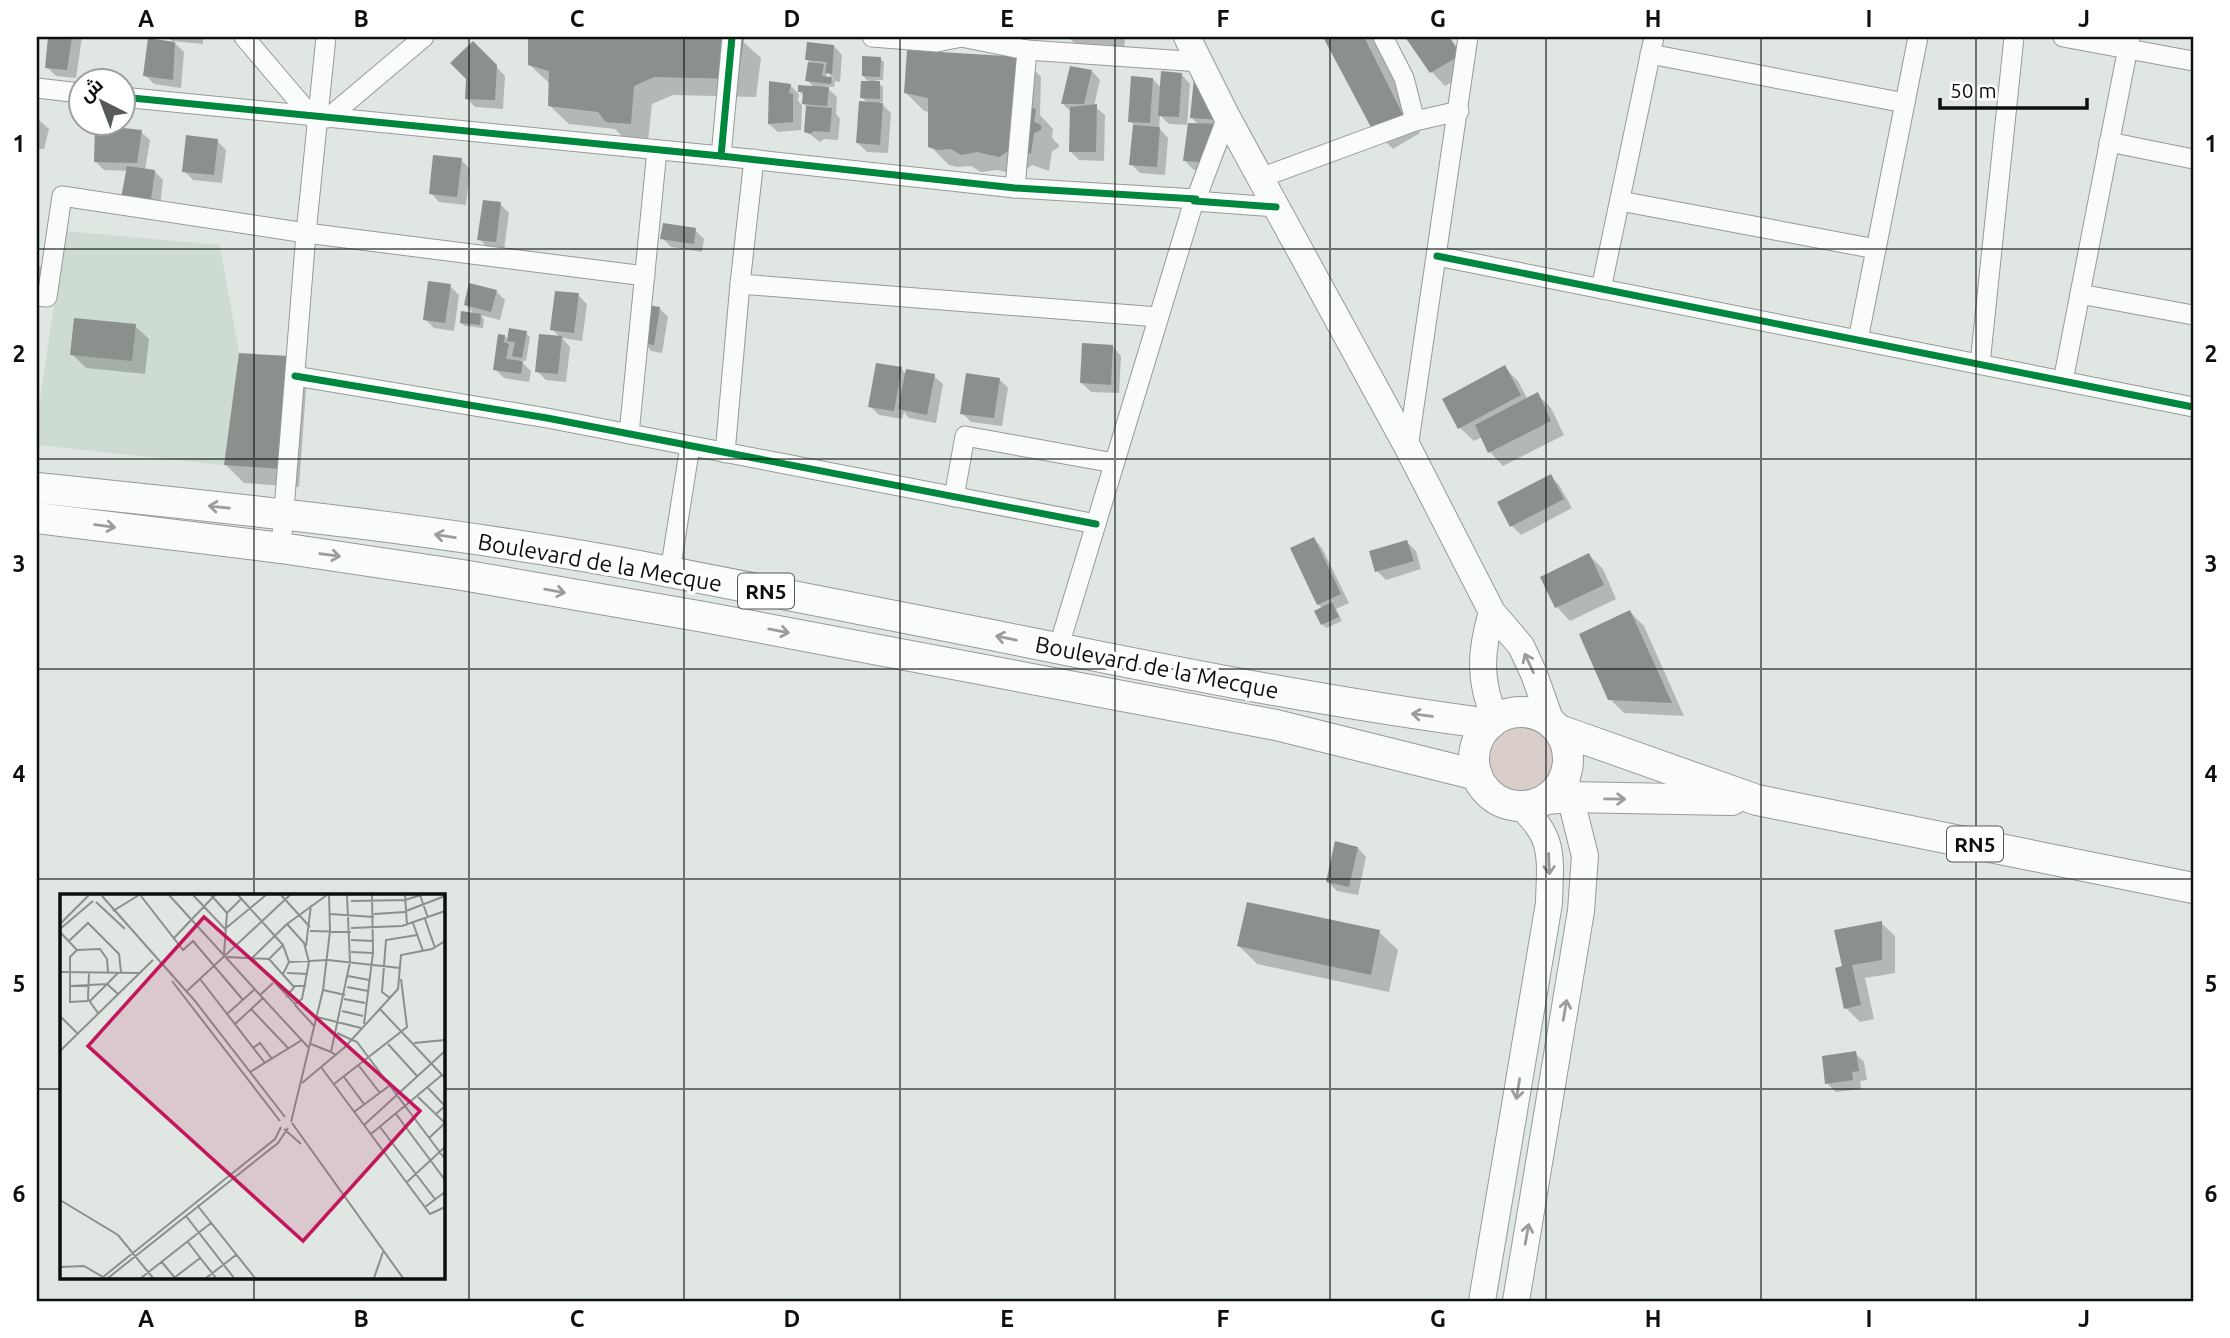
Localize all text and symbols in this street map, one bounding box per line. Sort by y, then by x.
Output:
text: A [138,6,154,31]
text: B [353,6,369,31]
text: C [570,6,585,31]
text: D [784,6,800,31]
text: E [1000,6,1014,31]
text: F [1217,6,1230,31]
text: G [1430,6,1446,31]
text: H [1645,6,1661,31]
text: I [1866,6,1872,31]
text: J [2078,6,2090,31]
north arrow [66,66,136,136]
scale bar [1940,66,2086,110]
text: ش [74,73,108,106]
text: 50 m [1950,78,1997,102]
text: 1 [13,131,25,156]
text: 1 [2205,131,2217,156]
text: 2 [13,341,25,366]
text: 2 [2205,341,2217,366]
one-way arrow [209,500,231,513]
one-way arrow [93,519,115,532]
street label: Boulevard de la Mecque [476,528,724,596]
one-way arrow [434,529,457,542]
one-way arrow [318,549,341,562]
text: 3 [13,551,25,576]
text: 3 [2205,551,2217,576]
road number: RN5 [738,574,794,608]
one-way arrow [543,585,566,598]
one-way arrow [767,625,790,639]
one-way arrow [995,630,1018,644]
street label: Boulevard de la Mecque [1033,631,1281,703]
one-way arrow [1522,653,1535,674]
one-way arrow [1412,709,1434,722]
text: 4 [13,761,26,786]
text: 4 [2205,761,2218,786]
one-way arrow [1603,792,1626,806]
road number: RN5 [1947,826,2003,862]
one-way arrow [1543,852,1556,875]
inset map [60,894,444,1278]
text: 5 [13,971,25,996]
text: 5 [2205,971,2217,996]
one-way arrow [1559,999,1572,1021]
one-way arrow [1511,1077,1524,1100]
text: 6 [13,1181,26,1206]
text: 6 [2205,1181,2218,1206]
one-way arrow [1521,1223,1534,1246]
text: A [138,1306,154,1331]
text: B [353,1306,369,1331]
text: C [570,1306,585,1331]
text: D [784,1306,800,1331]
text: E [1000,1306,1014,1331]
text: F [1217,1306,1230,1331]
text: G [1430,1306,1446,1331]
text: H [1645,1306,1661,1331]
text: I [1866,1306,1872,1331]
text: J [2078,1306,2090,1331]

